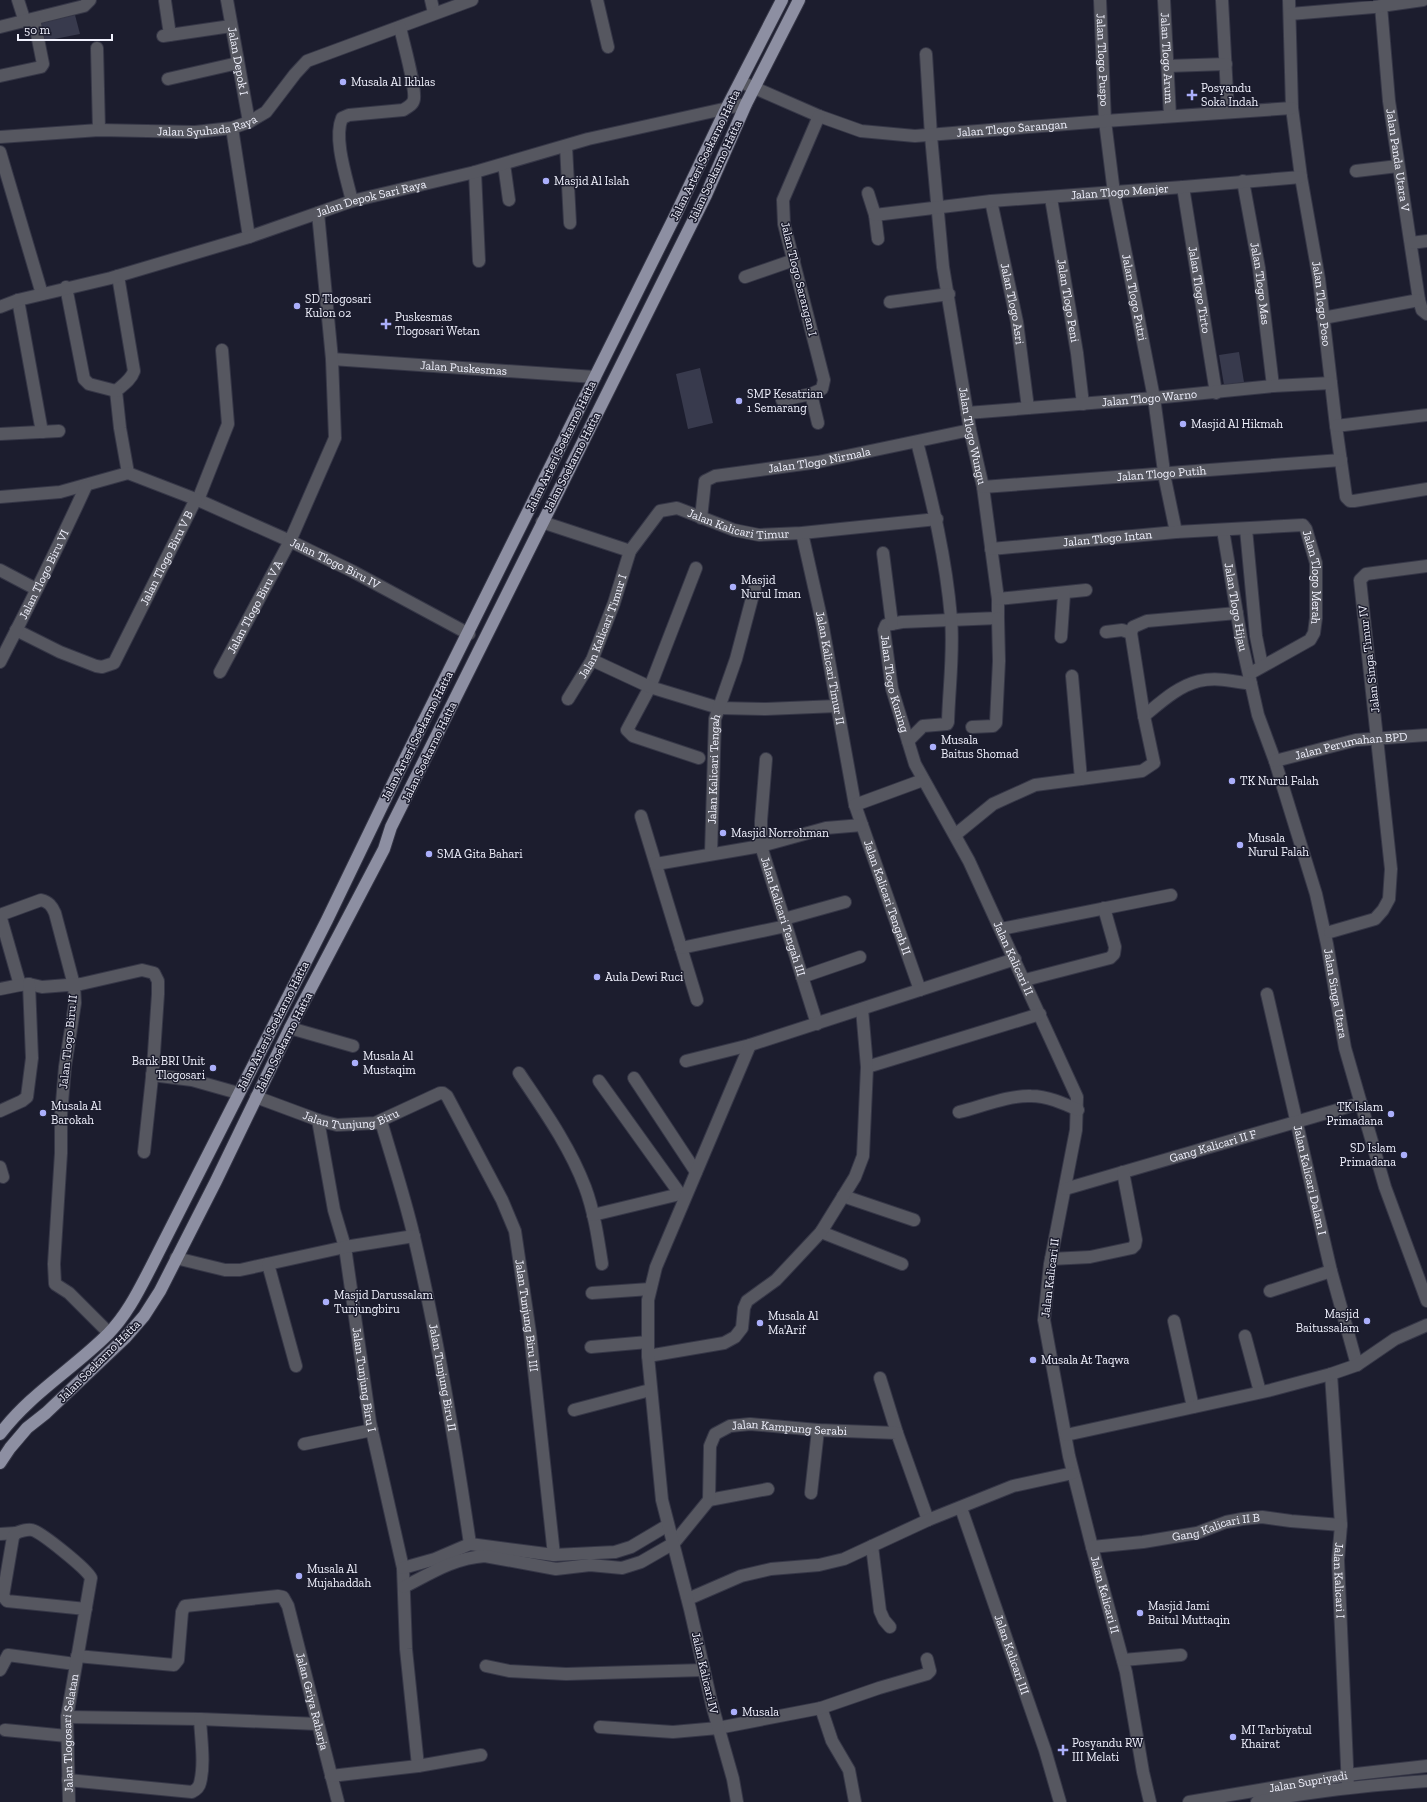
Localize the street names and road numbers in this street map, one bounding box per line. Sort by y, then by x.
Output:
street label: Jalan Tlogo Arum [1158,12,1176,104]
street label: Jalan Tlogo Puspo [1094,13,1111,107]
street label: Jalan Depok I [225,26,251,96]
street label: Jalan Arteri Soekarno Hatta [667,87,743,223]
street label: Jalan Panda Utara V [1383,108,1413,213]
street label: Jalan Syuhada Raya [157,112,260,139]
street label: Jalan Tlogo Sarangan [956,117,1068,140]
street label: Jalan Soekarno Hatta [685,118,745,224]
street label: Jalan Depok Sari Raya [314,177,428,220]
street label: Jalan Tlogo Menjer [1070,181,1169,202]
street label: Jalan Tlogo Sarangan I [778,220,820,338]
street label: Jalan Tlogo Mas [1247,241,1273,326]
street label: Jalan Tlogo Tirto [1186,245,1213,334]
street label: Jalan Tlogo Putri [1119,253,1150,343]
street label: Jalan Tlogo Peni [1054,258,1082,344]
street label: Jalan Tlogo Poso [1309,260,1334,347]
street label: Jalan Tlogo Asri [998,262,1027,346]
street label: Jalan Puskesmas [420,358,507,378]
street label: Jalan Arteri Soekarno Hatta [523,378,599,514]
street label: Jalan Tlogo Wungu [956,386,989,486]
street label: Jalan Tlogo Warno [1101,387,1198,409]
street label: Jalan Soekarno Hatta [541,410,603,514]
street label: Jalan Tlogo Nirmala [767,444,872,476]
street label: Jalan Tlogo Putih [1116,463,1207,484]
street label: Jalan Kalicari Timur [686,506,790,542]
street label: Jalan Tlogo Biru V B [137,508,196,607]
street label: Jalan Tlogo Biru VI [16,527,72,622]
street label: Jalan Tlogo Intan [1062,527,1153,549]
street label: Jalan Tlogo Merah [1300,528,1324,625]
street label: Jalan Tlogo Biru IV [288,535,383,592]
street label: Jalan Tlogo Biru V A [224,557,286,656]
street label: Jalan Tlogo Hijau [1222,562,1250,653]
street label: Jalan Kalicari Timur I [575,572,629,681]
street label: Jalan Singa Timur IV [1355,604,1383,714]
street label: Jalan Kalicari Timur II [813,610,847,726]
street label: Jalan Tlogo Kuning [878,634,912,735]
street label: Jalan Arteri Soekarno Hatta [378,669,456,803]
street label: Jalan Soekarno Hatta [399,699,459,805]
street label: Jalan Kalicari Tengah [705,712,723,824]
street label: Jalan Perumahan BPD [1293,729,1408,763]
street label: Jalan Kalicari Tengah II [861,838,914,957]
street label: Jalan Kalicari Tengah III [758,855,809,978]
street label: Jalan Kalicari II [990,919,1037,998]
street label: Jalan Singa Utara [1321,947,1350,1040]
street label: Jalan Arteri Soekarno Hatta [234,959,312,1093]
street label: Jalan Soekarno Hatta [253,990,315,1094]
street label: Jalan Tlogo Biru II [56,994,80,1090]
street label: Jalan Tunjung Biru [301,1106,401,1132]
street label: Jalan Kalicari Dalam I [1291,1124,1329,1237]
street label: Gang Kalicari II F [1168,1127,1258,1165]
street label: Jalan Kalicari II [1038,1237,1062,1318]
street label: Jalan Tunjung Biru III [512,1258,541,1372]
street label: Jalan Soekarno Hatta [55,1317,143,1405]
street label: Jalan Tunjung Biru II [426,1322,459,1432]
street label: Jalan Tunjung Biru I [350,1326,379,1433]
street label: Jalan Kampung Serabi [731,1417,848,1438]
street label: Gang Kalicari II B [1171,1510,1261,1544]
street label: Jalan Kalicari I [1331,1542,1348,1619]
street label: Jalan Kalicari II [1088,1554,1122,1635]
street label: Jalan Kalicari III [991,1613,1032,1696]
street label: Jalan Kalicari IV [689,1631,721,1716]
street label: Jalan Griya Raharja [293,1651,332,1752]
street label: Jalan Tlogosari Selatan [60,1673,81,1793]
street label: Jalan Supriyadi [1268,1768,1349,1795]

